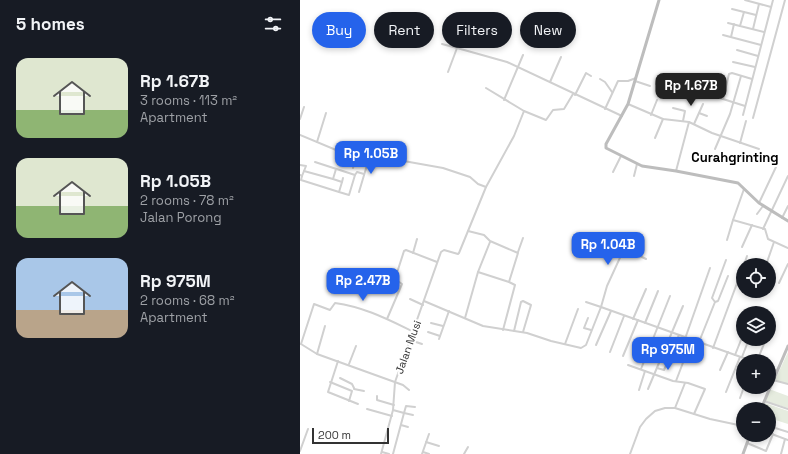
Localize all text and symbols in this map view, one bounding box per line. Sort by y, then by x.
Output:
chip: Buy [312,12,366,48]
chip: Rent [374,12,434,48]
chip: Filters [442,12,512,48]
chip: New [520,12,576,48]
text: 5 homes [16,13,85,35]
icon: filters [262,13,284,35]
text: Rp 1.67B [140,70,209,92]
pin: Rp 1.67B [650,73,732,107]
icon: home [48,74,96,122]
text: Rp 1.67B [664,77,718,94]
text: 3 rooms · 113 m² [140,92,237,109]
text: Apartment [140,109,208,126]
pin: Rp 1.05B [330,141,412,175]
text: Rp 1.05B [344,145,398,162]
district label: Curahgrinting [691,149,779,166]
text: Rp 1.05B [140,170,211,192]
icon: home [48,174,96,222]
text: 2 rooms · 78 m² [140,192,234,209]
text: Jalan Porong [140,209,222,226]
pin: Rp 1.04B [567,232,649,266]
text: Rp 1.04B [581,236,635,253]
map controls [736,258,776,442]
button: locate [736,258,776,298]
pin: Rp 2.47B [322,268,404,302]
text: Rp 975M [140,270,211,292]
text: Rp 2.47B [336,272,390,289]
icon: home [48,274,96,322]
text: 2 rooms · 68 m² [140,292,234,309]
button: layers [736,306,776,346]
text: Apartment [140,309,208,326]
street label: Jalan Musi [392,318,424,376]
pin: Rp 975M [631,337,705,371]
text: Rp 975M [641,341,695,358]
button: + [736,354,776,394]
button: − [736,402,776,442]
scale bar [312,426,389,445]
text: 200 m [318,428,351,442]

